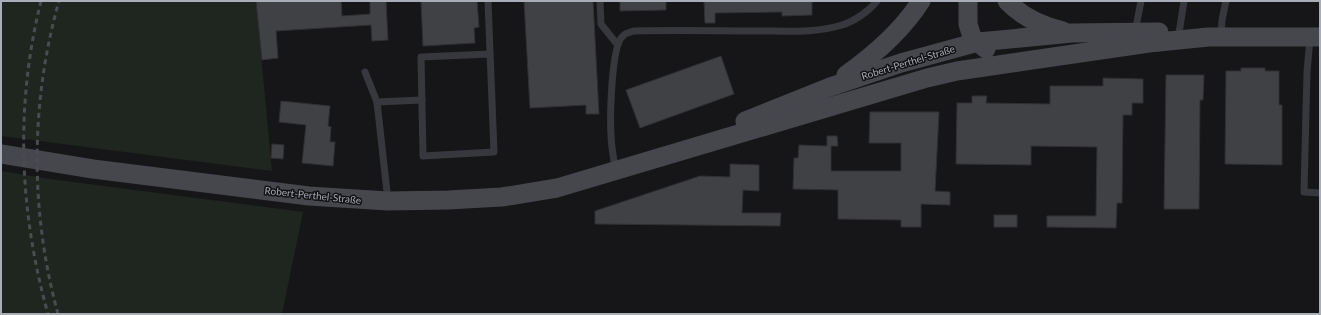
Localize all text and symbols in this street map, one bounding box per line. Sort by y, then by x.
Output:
street label: Robert-Perthel-Straße [860,42,956,82]
street label: Robert-Perthel-Straße [264,184,362,206]

